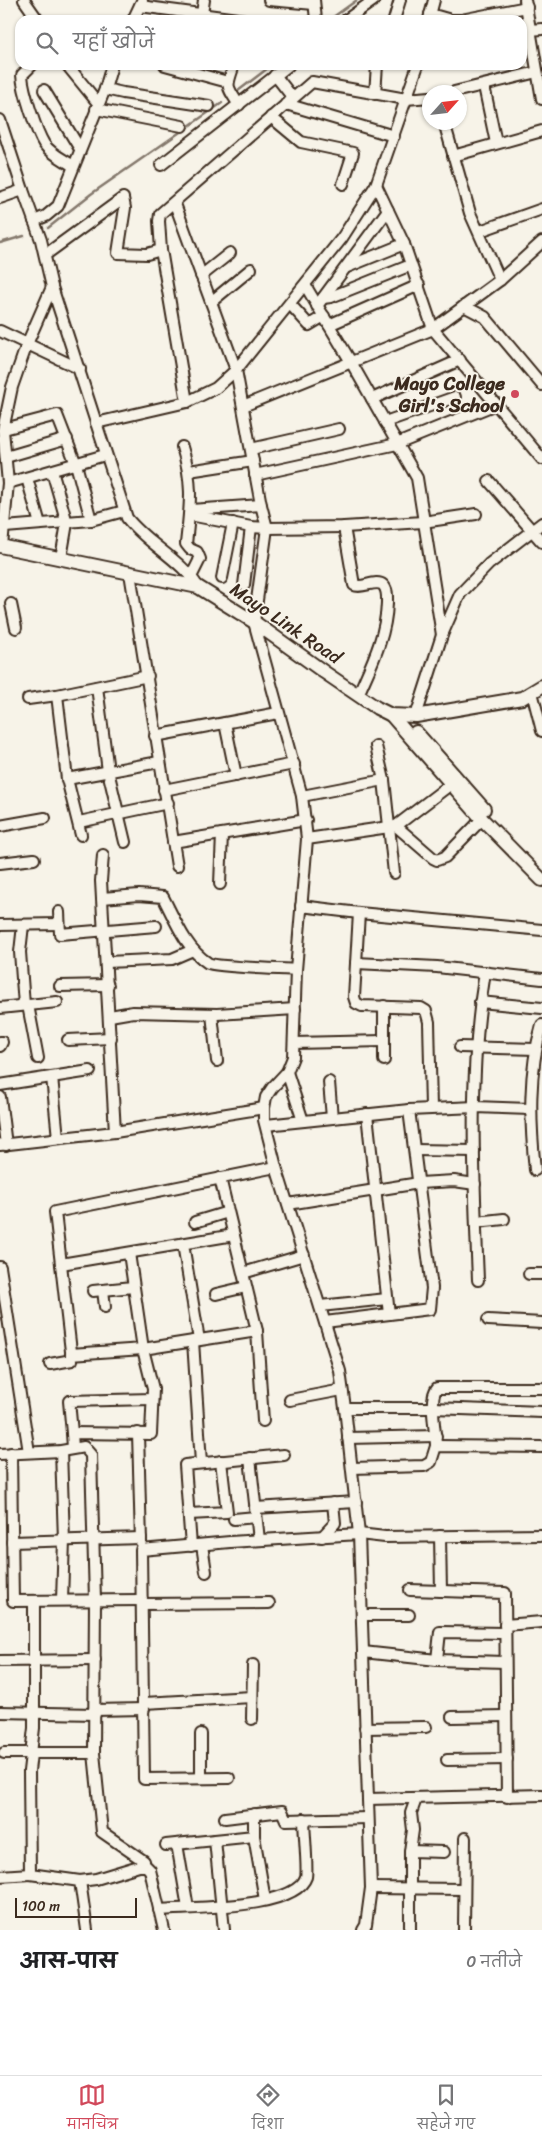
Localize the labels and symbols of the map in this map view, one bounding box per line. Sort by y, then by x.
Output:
north arrow [422,85,467,130]
place label: Mayo College Girl's School [393,367,506,422]
marker: Mayo College Girl's School [509,388,521,400]
street label: Mayo Link Road [223,573,350,674]
scale bar [15,1895,138,1918]

